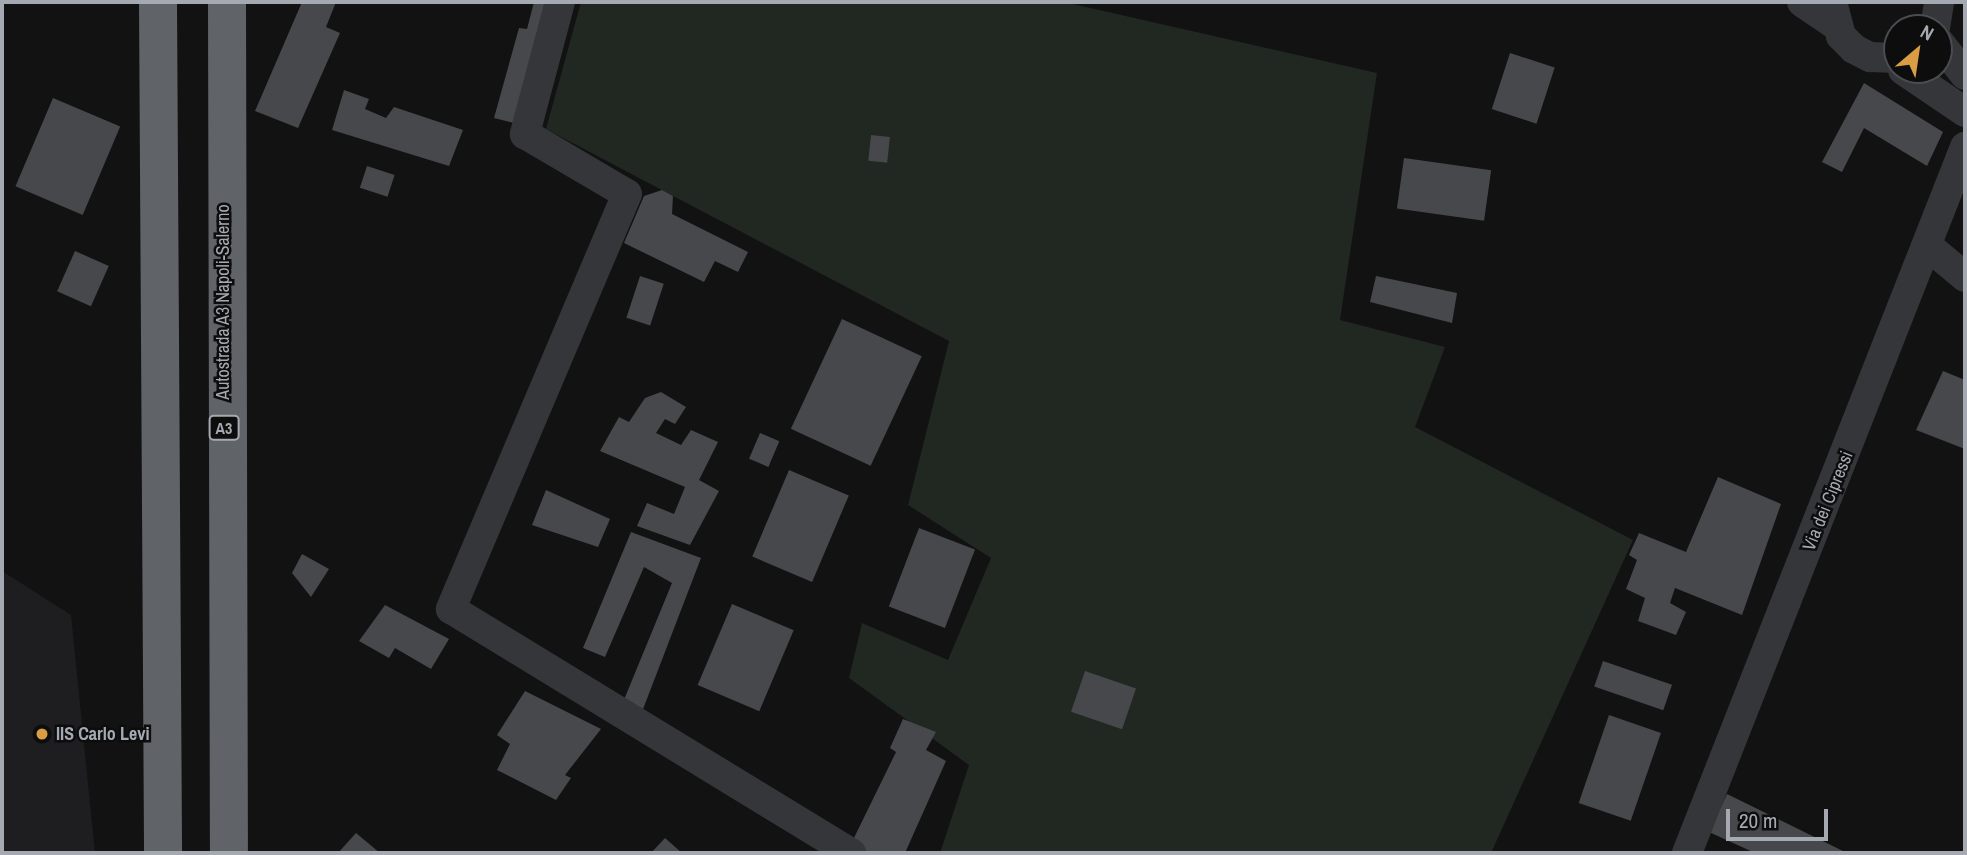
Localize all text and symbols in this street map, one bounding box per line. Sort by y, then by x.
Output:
north arrow [1883,14,1953,84]
text: N [1916,18,1938,46]
street label: Autostrada A3 Napoli-Salerno [212,204,234,400]
road number: A3 [208,416,240,440]
street label: Via dei Cipressi [1798,448,1858,554]
place label: IIS Carlo Levi [56,723,150,745]
marker: IIS Carlo Levi [34,726,50,742]
scale bar [1729,796,1830,840]
text: 20 m [1739,806,1777,835]

